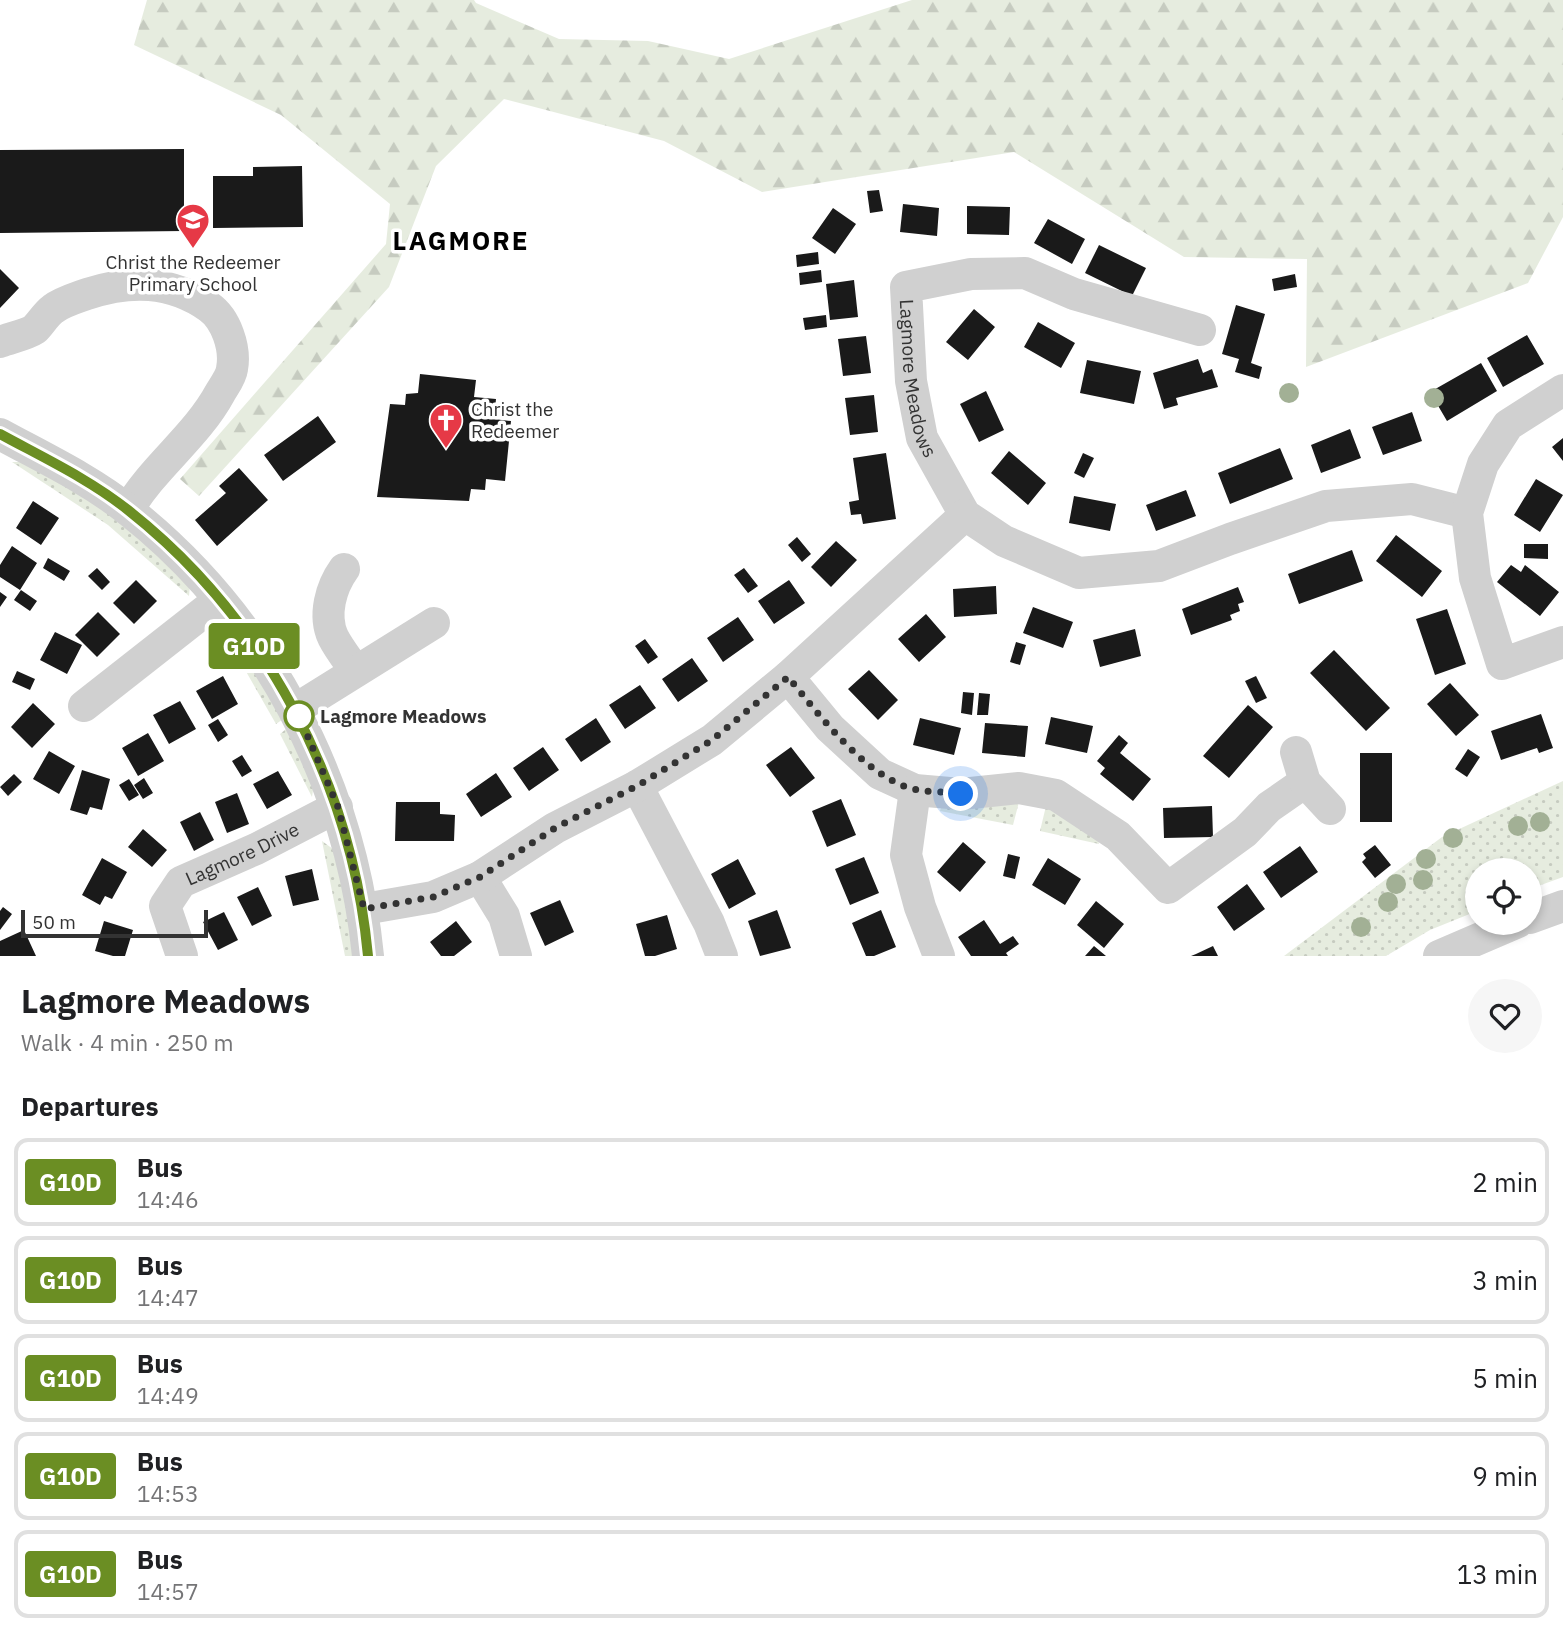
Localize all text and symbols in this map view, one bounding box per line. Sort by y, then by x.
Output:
school or university icon: Christ the Redeemer Primary School [174,201,212,250]
district label: LAGMORE [392,223,530,257]
place label: Christ the Redeemer Primary School [105,250,281,296]
street label: Lagmore Meadows [895,299,942,462]
place label: Christ the Redeemer [471,397,559,443]
church icon: Christ the Redeemer [427,401,465,450]
line badge: G10D [205,623,303,669]
text: G10D [223,630,285,662]
marker: Lagmore Meadows [284,701,314,731]
place label: Lagmore Meadows [320,704,487,728]
your location [943,776,978,811]
street label: Lagmore Drive [182,817,303,891]
map controls [1465,858,1542,935]
button: locate [1465,858,1542,935]
scale bar [21,907,208,939]
text: 50 m [32,910,76,934]
text: Lagmore Meadows [21,979,310,1022]
button: heart [1468,979,1542,1053]
text: Walk · 4 min · 250 m [21,1027,234,1057]
text: Departures [21,1089,159,1123]
text: Bus [137,1150,183,1184]
text: 2 min [1472,1165,1538,1199]
text: G10D [39,1166,102,1198]
text: 14:46 [137,1184,199,1214]
text: Bus [137,1248,183,1282]
text: 3 min [1472,1263,1538,1297]
text: G10D [39,1264,102,1296]
text: 14:47 [137,1282,199,1312]
text: Bus [137,1346,183,1380]
text: 5 min [1472,1361,1538,1395]
text: G10D [39,1362,102,1394]
text: 14:49 [137,1380,199,1410]
text: Bus [137,1444,183,1478]
text: 9 min [1472,1459,1538,1493]
text: G10D [39,1460,102,1492]
text: 14:53 [137,1478,199,1508]
text: Bus [137,1542,183,1576]
text: 13 min [1457,1557,1538,1591]
text: G10D [39,1558,102,1590]
text: 14:57 [137,1576,199,1606]

